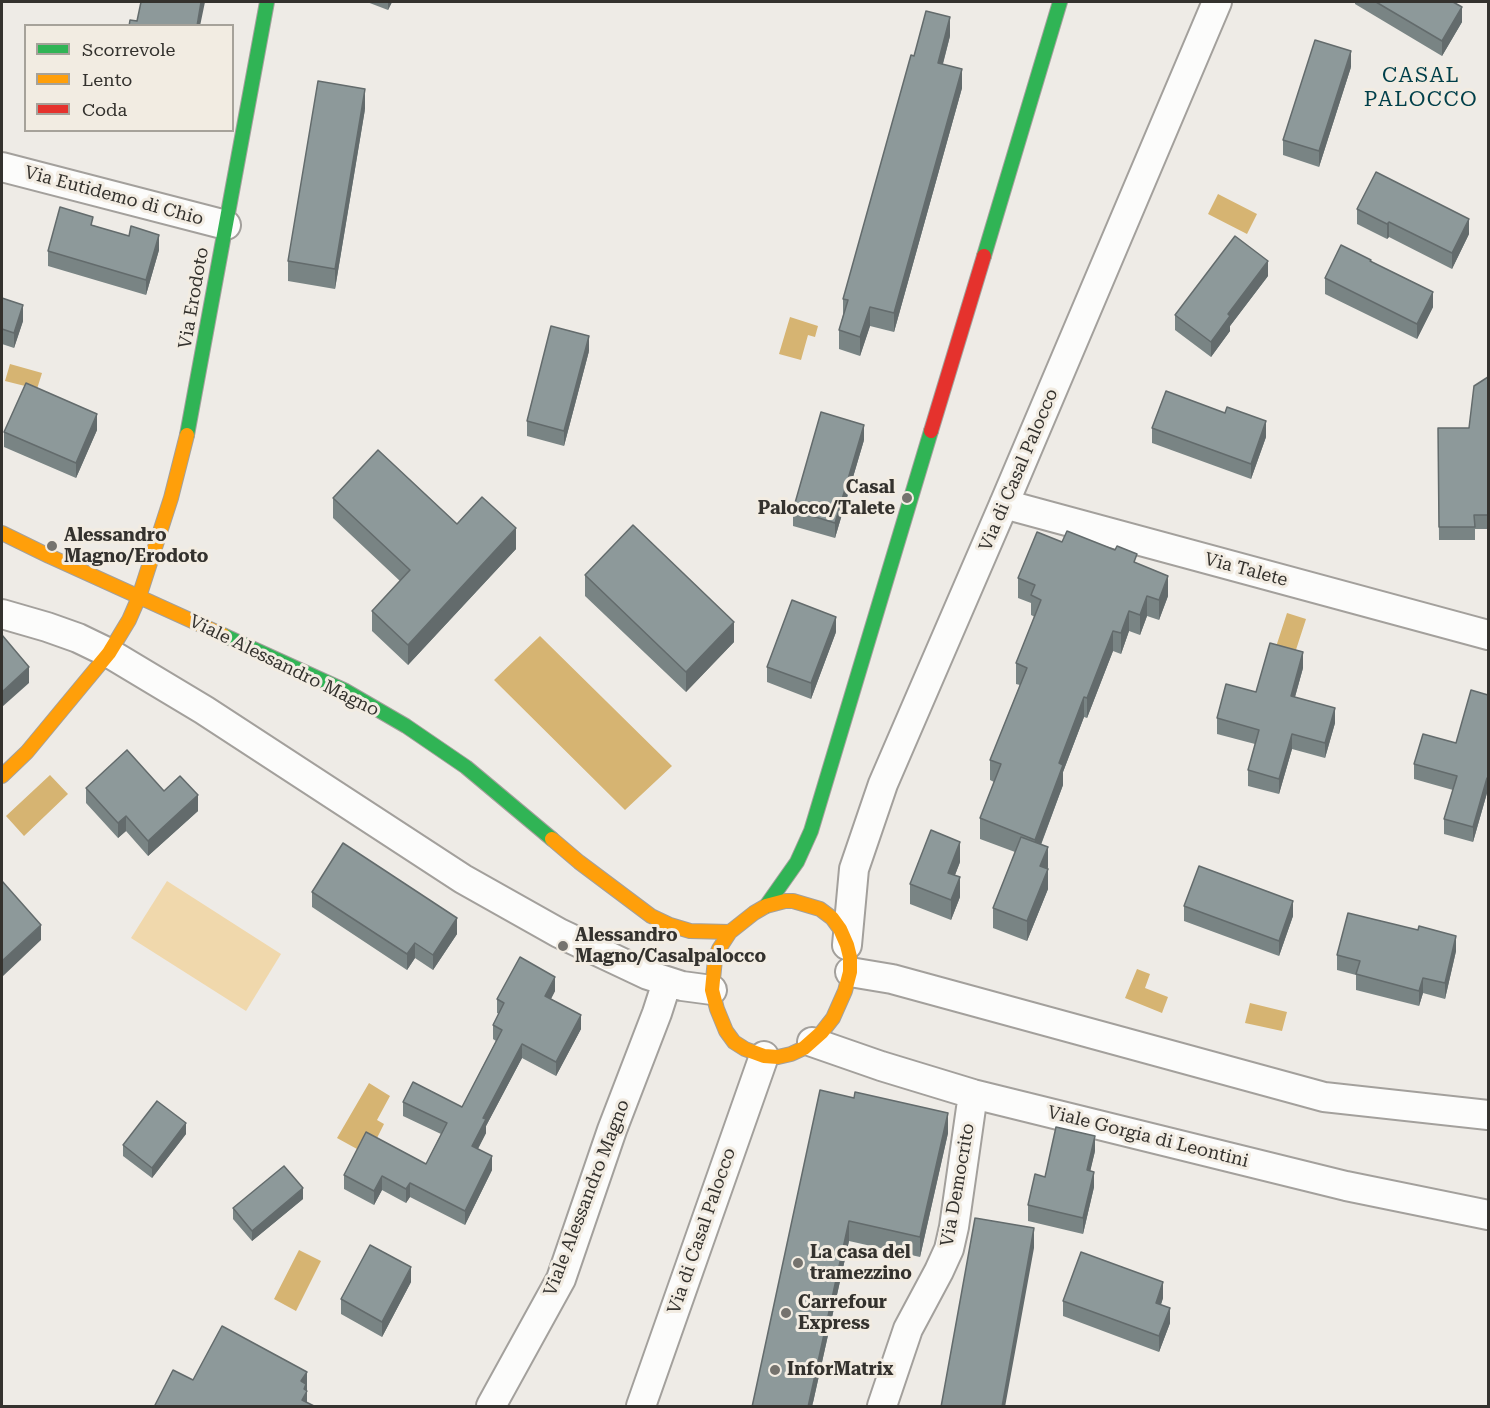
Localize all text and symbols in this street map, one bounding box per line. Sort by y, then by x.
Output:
legend [24,24,234,132]
text: Scorrevole [82,39,175,60]
district label: CASAL PALOCCO [1364,63,1478,113]
text: Lento [82,69,132,90]
text: Coda [82,99,127,120]
street label: Via Eutidemo di Chio [22,162,206,230]
street label: Via Erodoto [174,246,214,350]
street label: Via di Casal Palocco [975,386,1063,554]
place label: Casal Palocco/Talete [758,477,895,520]
marker: Casal Palocco/Talete [900,491,914,505]
place label: Alessandro Magno/Erodoto [64,525,208,568]
marker: Alessandro Magno/Erodoto [45,539,59,553]
street label: Via Talete [1202,549,1290,591]
street label: Viale Alessandro Magno [186,611,382,721]
place label: Alessandro Magno/Casalpalocco [575,925,766,968]
marker: Alessandro Magno/Casalpalocco [556,939,570,953]
street label: Viale Alessandro Magno [540,1097,634,1299]
street label: Viale Gorgia di Leontini [1045,1102,1251,1172]
street label: Via Democrito [937,1122,979,1248]
street label: Via di Casal Palocco [663,1145,741,1317]
place label: La casa del tramezzino [810,1242,912,1284]
marker: La casa del tramezzino [791,1256,805,1270]
place label: Carrefour Express [798,1292,887,1334]
marker: Carrefour Express [779,1306,793,1320]
place label: InforMatrix [787,1359,893,1381]
marker: InforMatrix [768,1363,782,1377]

